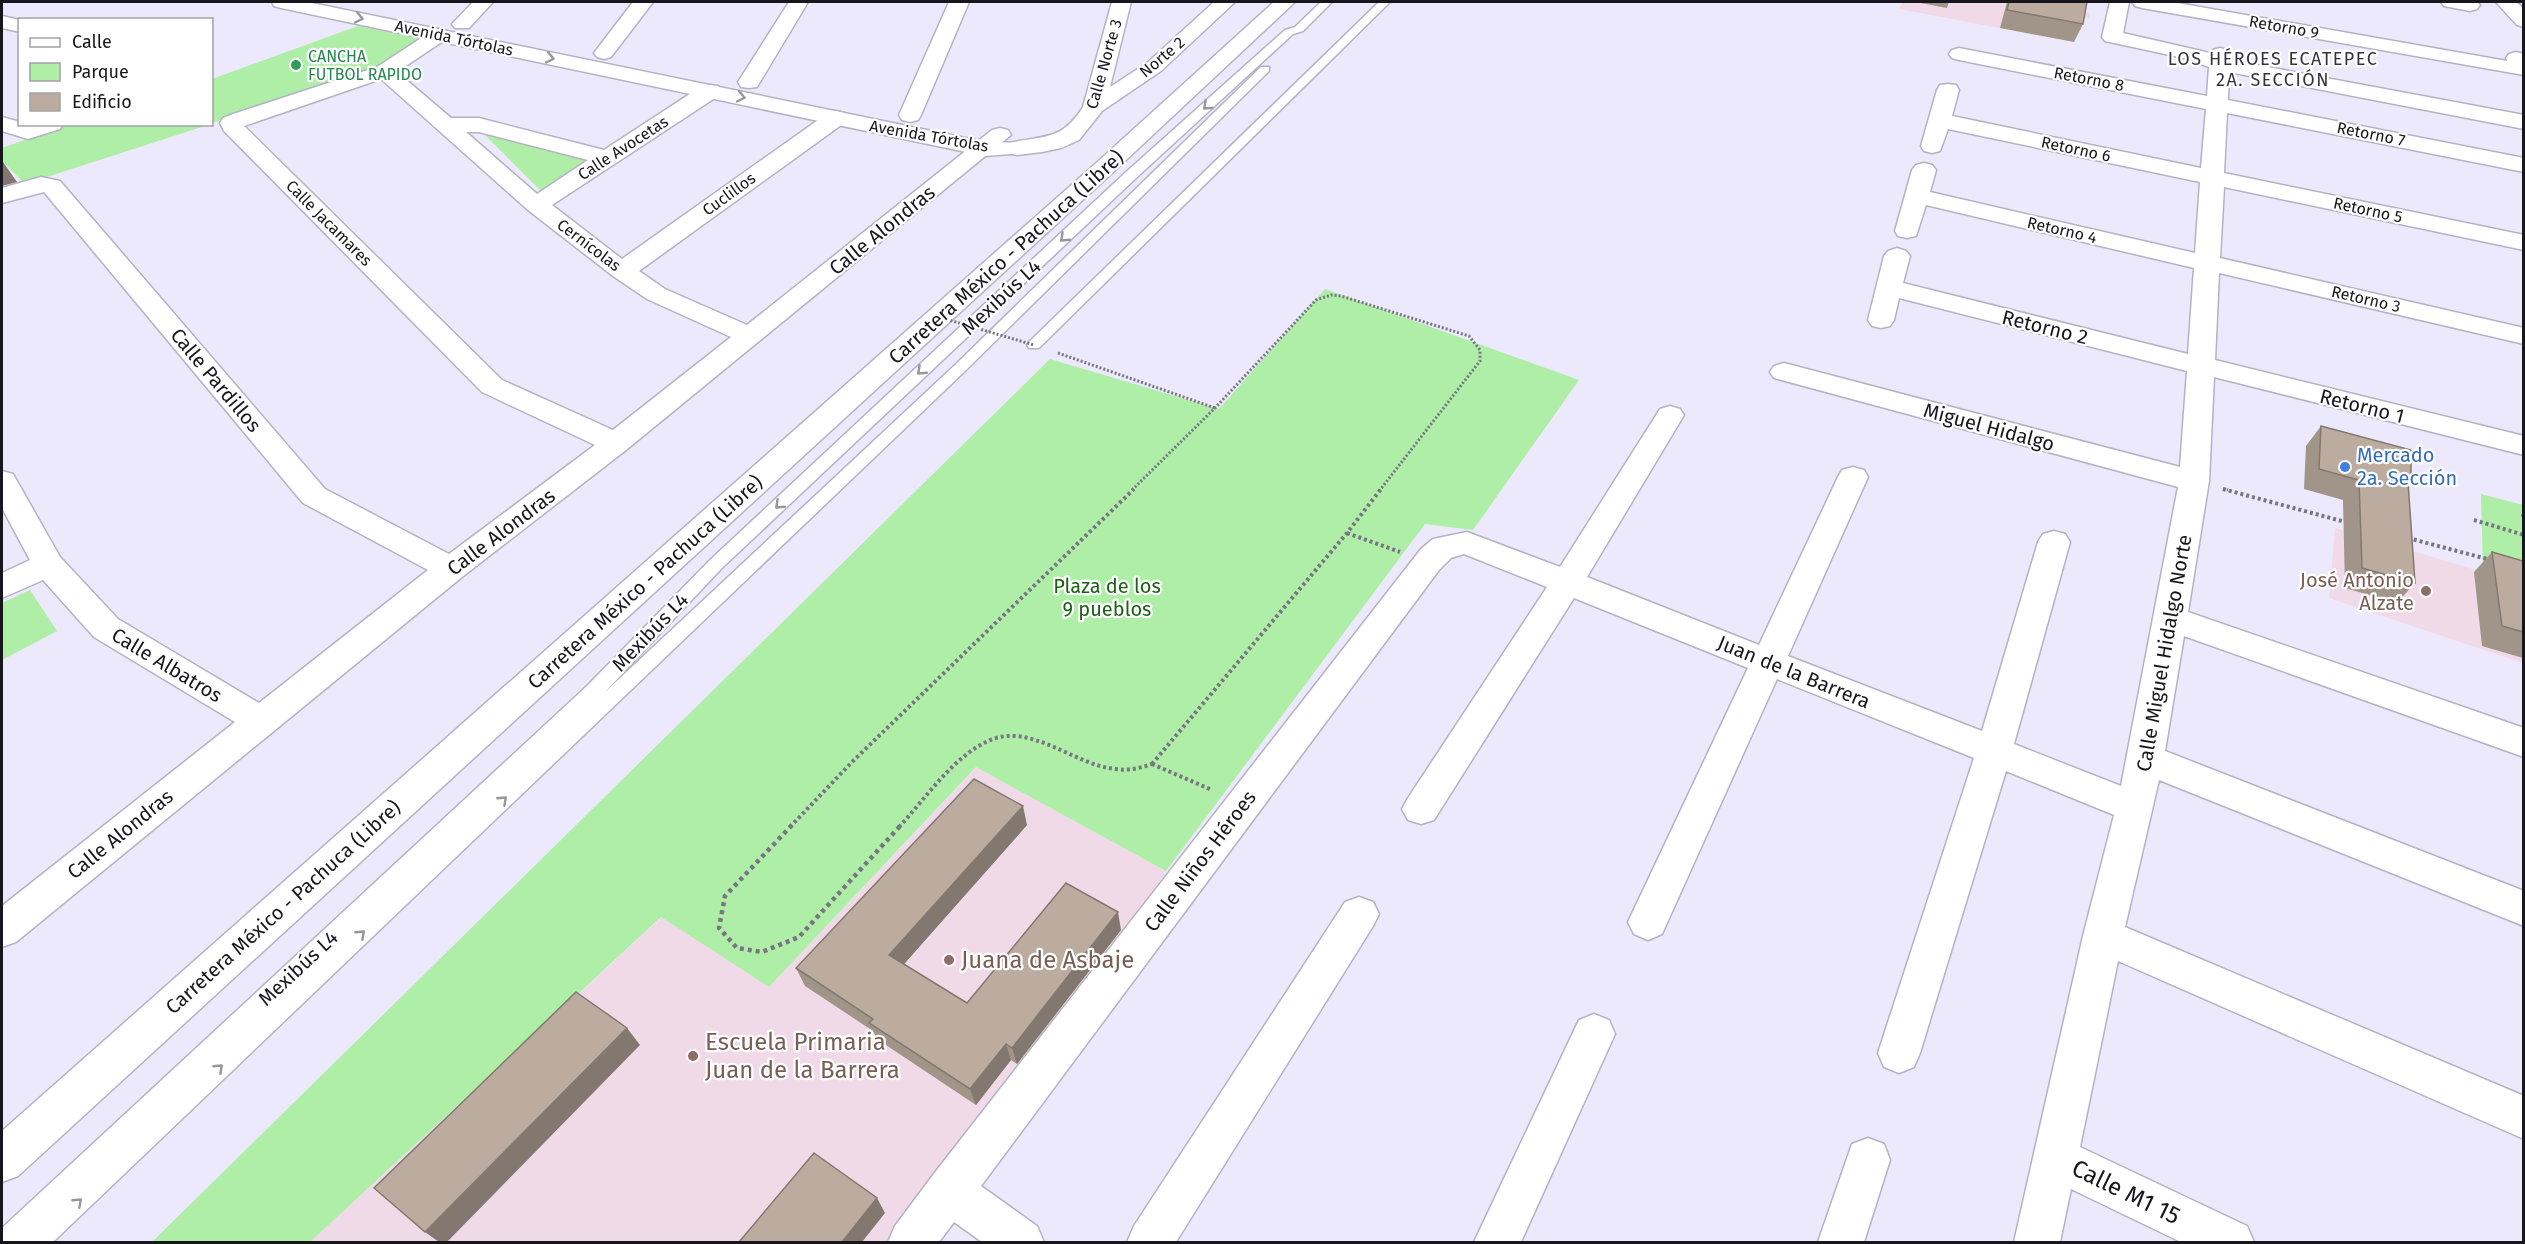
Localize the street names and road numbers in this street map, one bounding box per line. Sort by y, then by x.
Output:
street label: Retorno 9 [2248,12,2320,42]
street label: Avenida Tórtolas [393,16,515,60]
street label: Calle Norte 3 [1082,17,1126,111]
street label: Norte 2 [1136,33,1188,81]
street label: Retorno 8 [2052,63,2126,95]
street label: Calle Avocetas [574,112,672,184]
street label: Avenida Tórtolas [868,116,990,156]
street label: Retorno 7 [2335,118,2407,150]
street label: Retorno 6 [2039,132,2113,166]
street label: Carretera México - Pachuca (Libre) [883,145,1129,369]
street label: Cuclillos [699,168,759,220]
street label: Calle Jacamares [282,176,376,270]
street label: Calle Alondras [824,180,940,280]
street label: Retorno 5 [2332,193,2404,227]
street label: Retorno 4 [2025,213,2099,247]
street label: Cernícolas [553,215,625,275]
street label: Mexibús L4 [956,254,1046,340]
street label: Retorno 3 [2330,282,2402,316]
street label: Retorno 2 [2000,305,2090,349]
street label: Calle Pardillos [166,323,266,437]
street label: Retorno 1 [2317,384,2407,428]
street label: Miguel Hidalgo [1921,398,2057,456]
street label: Carretera México - Pachuca (Libre) [522,470,768,694]
street label: Calle Alondras [442,484,560,580]
street label: Calle Miguel Hidalgo Norte [2131,533,2197,773]
street label: Mexibús L4 [607,588,693,676]
street label: Calle Albatros [107,623,227,707]
street label: Juan de la Barrera [1714,630,1874,714]
street label: Calle Alondras [62,784,178,884]
street label: Calle Niños Héroes [1139,786,1261,936]
street label: Carretera México - Pachuca (Libre) [160,795,406,1019]
street label: Mexibús L4 [253,925,343,1011]
street label: Calle M1 15 [2067,1154,2185,1230]

